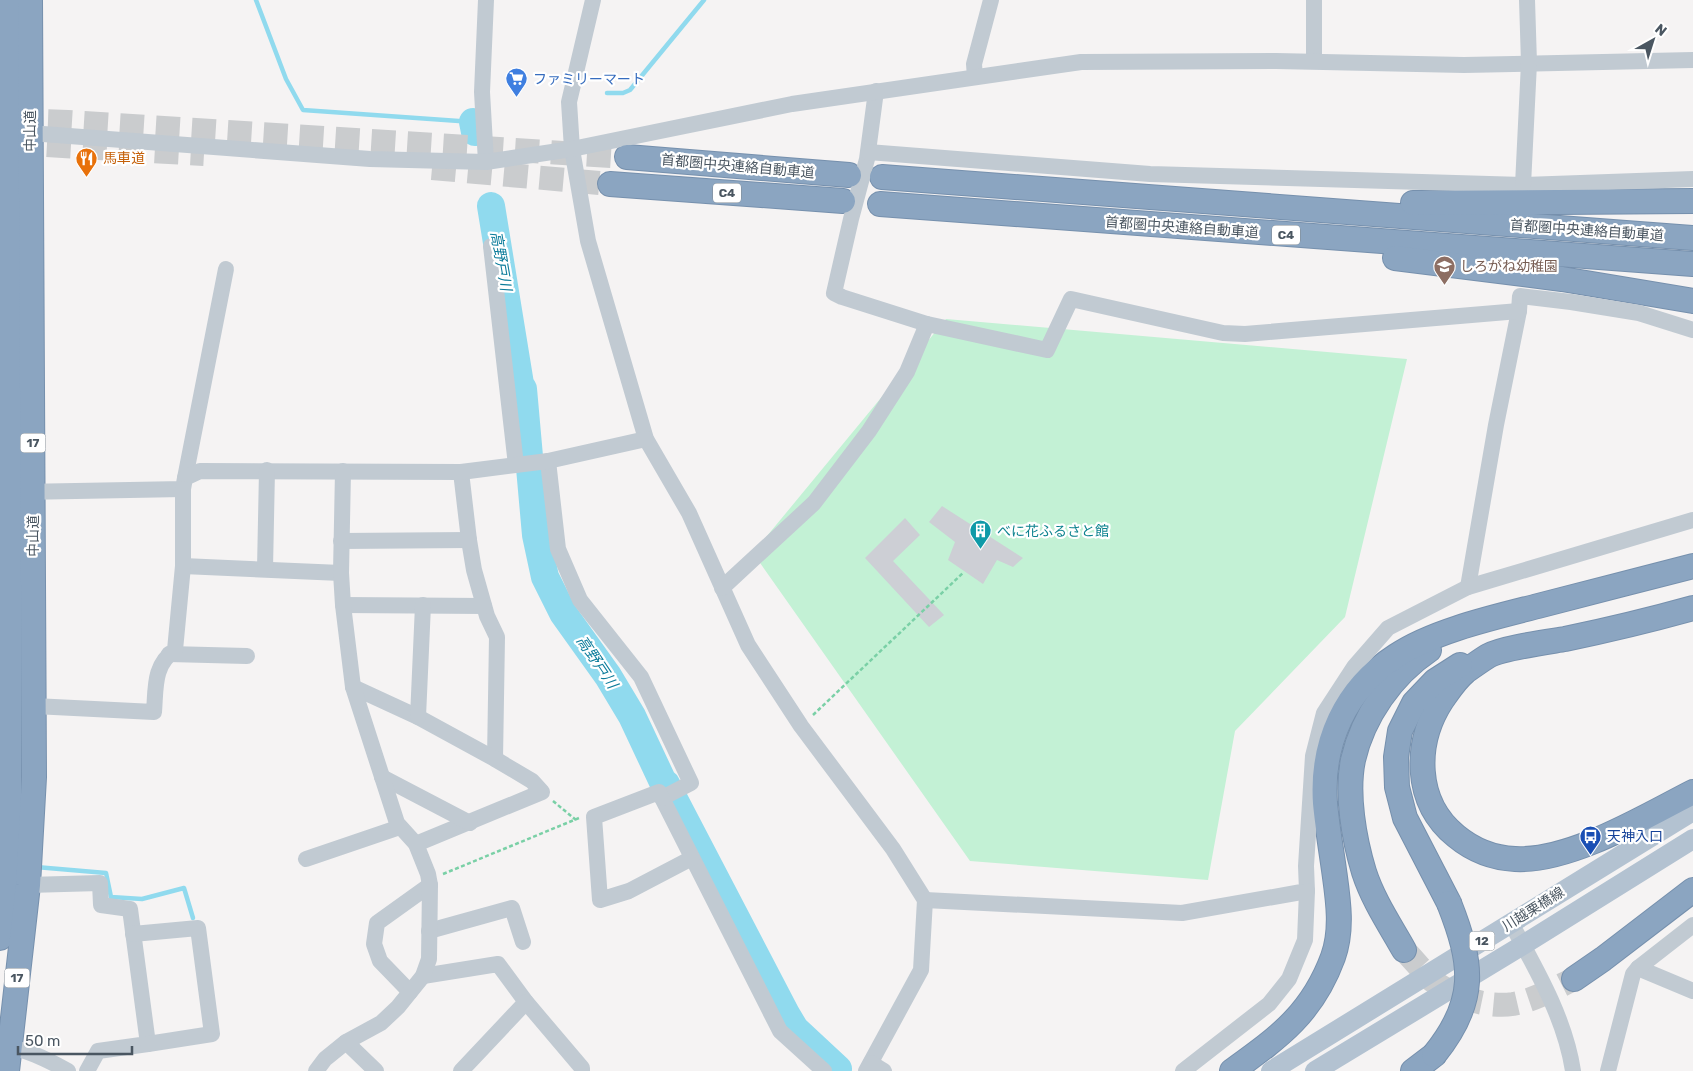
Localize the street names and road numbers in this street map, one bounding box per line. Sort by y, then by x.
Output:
street label: 中山道 [22,110,39,152]
street label: 首都圏中央連絡自動車道 [661,151,815,182]
road number: C4 [713,184,741,202]
street label: 首都圏中央連絡自動車道 [1105,214,1259,241]
street label: 首都圏中央連絡自動車道 [1510,217,1664,244]
road number: C4 [1272,226,1300,244]
road number: 17 [20,433,46,452]
street label: 中山道 [25,515,42,557]
street label: 川越栗橋線 [1499,884,1567,935]
road number: 12 [1470,931,1494,950]
road number: 17 [4,968,30,988]

